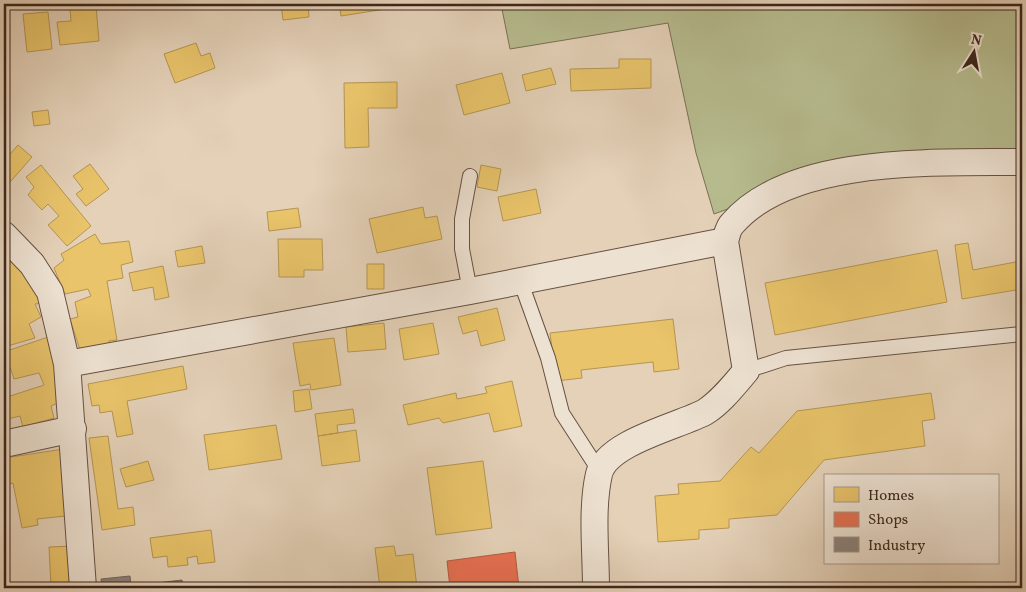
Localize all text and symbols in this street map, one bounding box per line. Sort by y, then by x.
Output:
north arrow [948,28,998,78]
text: N [969,30,983,51]
legend [824,474,998,564]
text: Homes [868,486,914,507]
text: Shops [868,510,908,531]
text: Industry [868,536,925,557]

